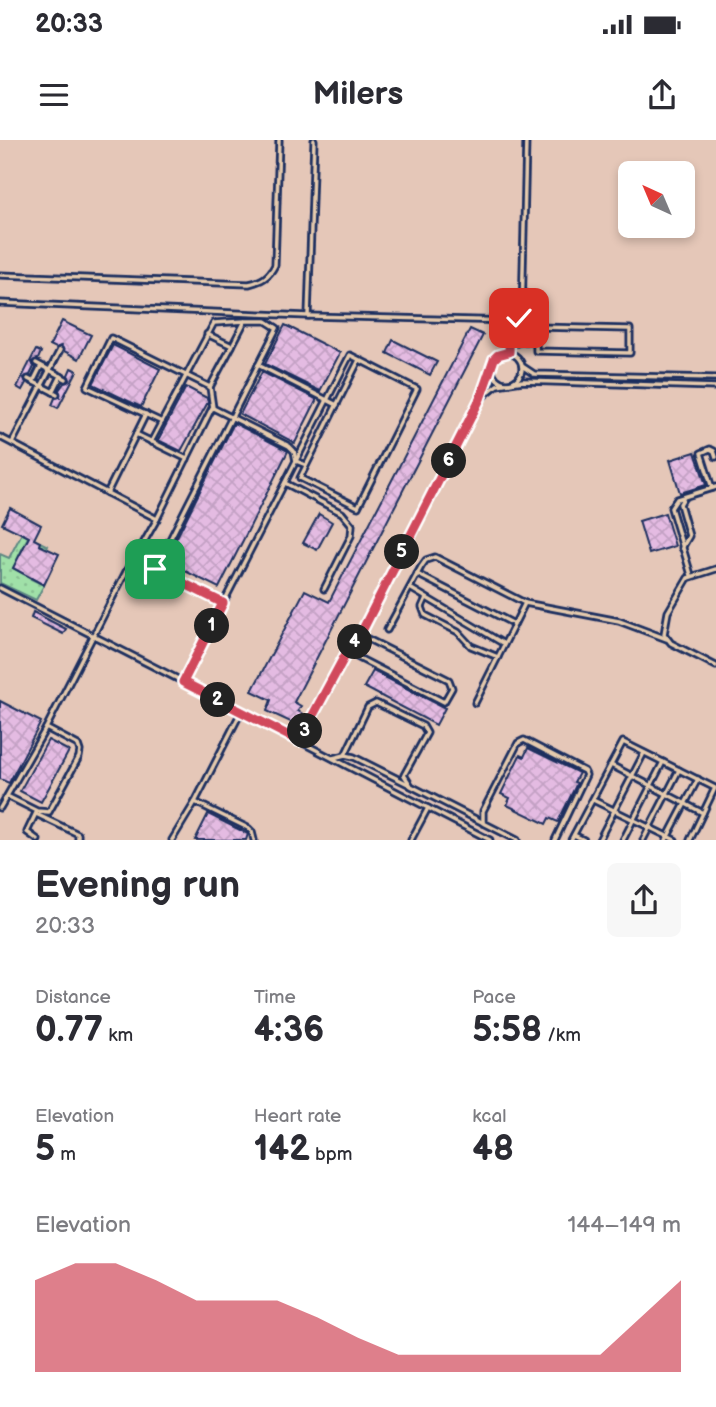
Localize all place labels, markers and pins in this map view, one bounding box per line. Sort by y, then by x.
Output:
pin [489,288,549,348]
pin: 6 [432,444,466,478]
pin: 5 [384,534,420,570]
pin [125,539,185,599]
pin: 1 [194,608,230,644]
pin: 4 [338,624,372,660]
pin: 2 [200,682,235,718]
pin: 3 [288,714,322,748]

